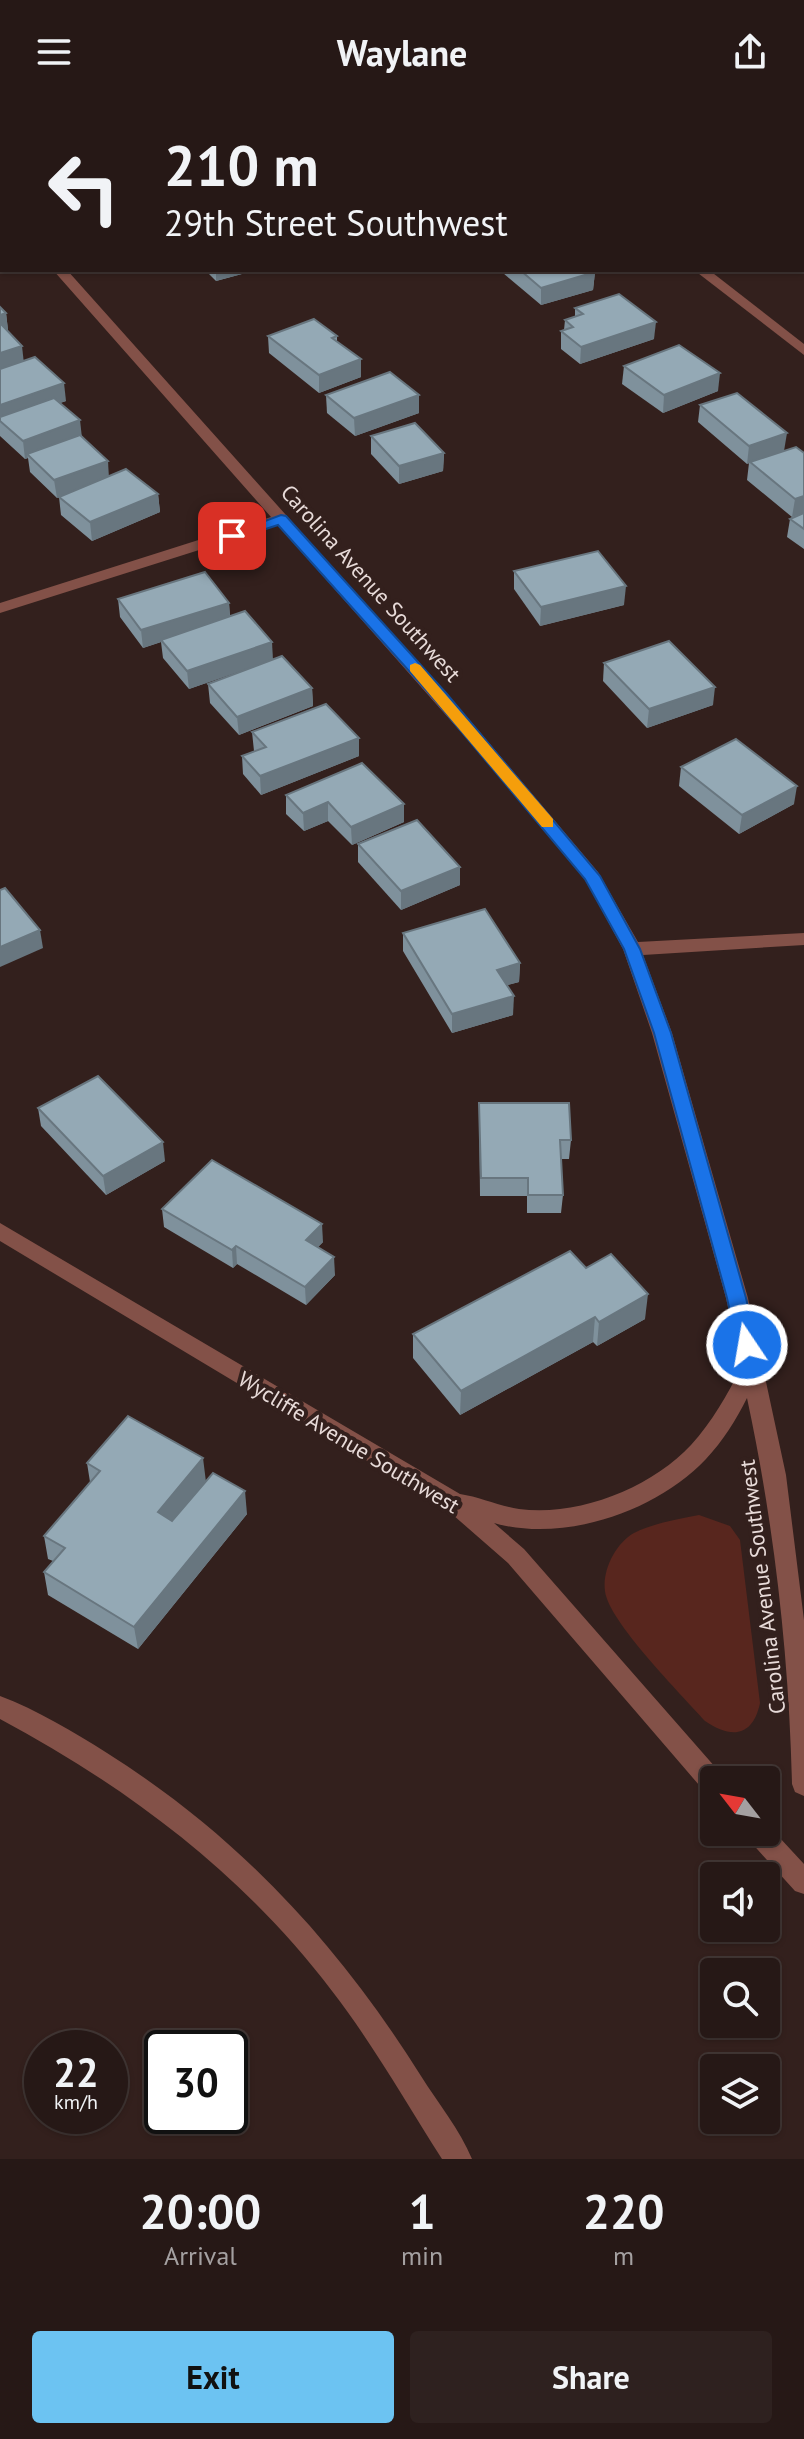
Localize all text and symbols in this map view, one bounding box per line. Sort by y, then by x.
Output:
text: Waylane [337,29,467,76]
icon: menu [32,30,76,74]
icon: share [728,30,772,74]
text: 210 m [164,129,319,201]
icon: left [32,136,136,240]
text: 29th Street Southwest [164,199,508,246]
street label: Carolina Avenue Southwest [275,478,467,688]
pin [198,502,266,570]
icon: arrive [210,514,254,558]
position arrow [705,1303,789,1387]
street label: Wycliffe Avenue Southwest [233,1365,465,1520]
street label: Carolina Avenue Southwest [732,1458,791,1716]
north arrow [700,1766,780,1846]
map controls [700,1766,780,2134]
button: sound [700,1862,780,1942]
button: search [700,1958,780,2038]
speed limit sign: 30 [144,2030,248,2134]
text: 22 [53,2046,99,2098]
button: layers [700,2054,780,2134]
text: km/h [54,2089,98,2115]
text: 20:00 [140,2180,261,2242]
text: 1 [408,2180,436,2242]
text: 220 [583,2180,664,2242]
text: Arrival [164,2239,237,2272]
text: min [401,2239,443,2272]
text: m [613,2239,634,2272]
button: Exit [32,2331,394,2423]
button: Share [410,2331,772,2423]

